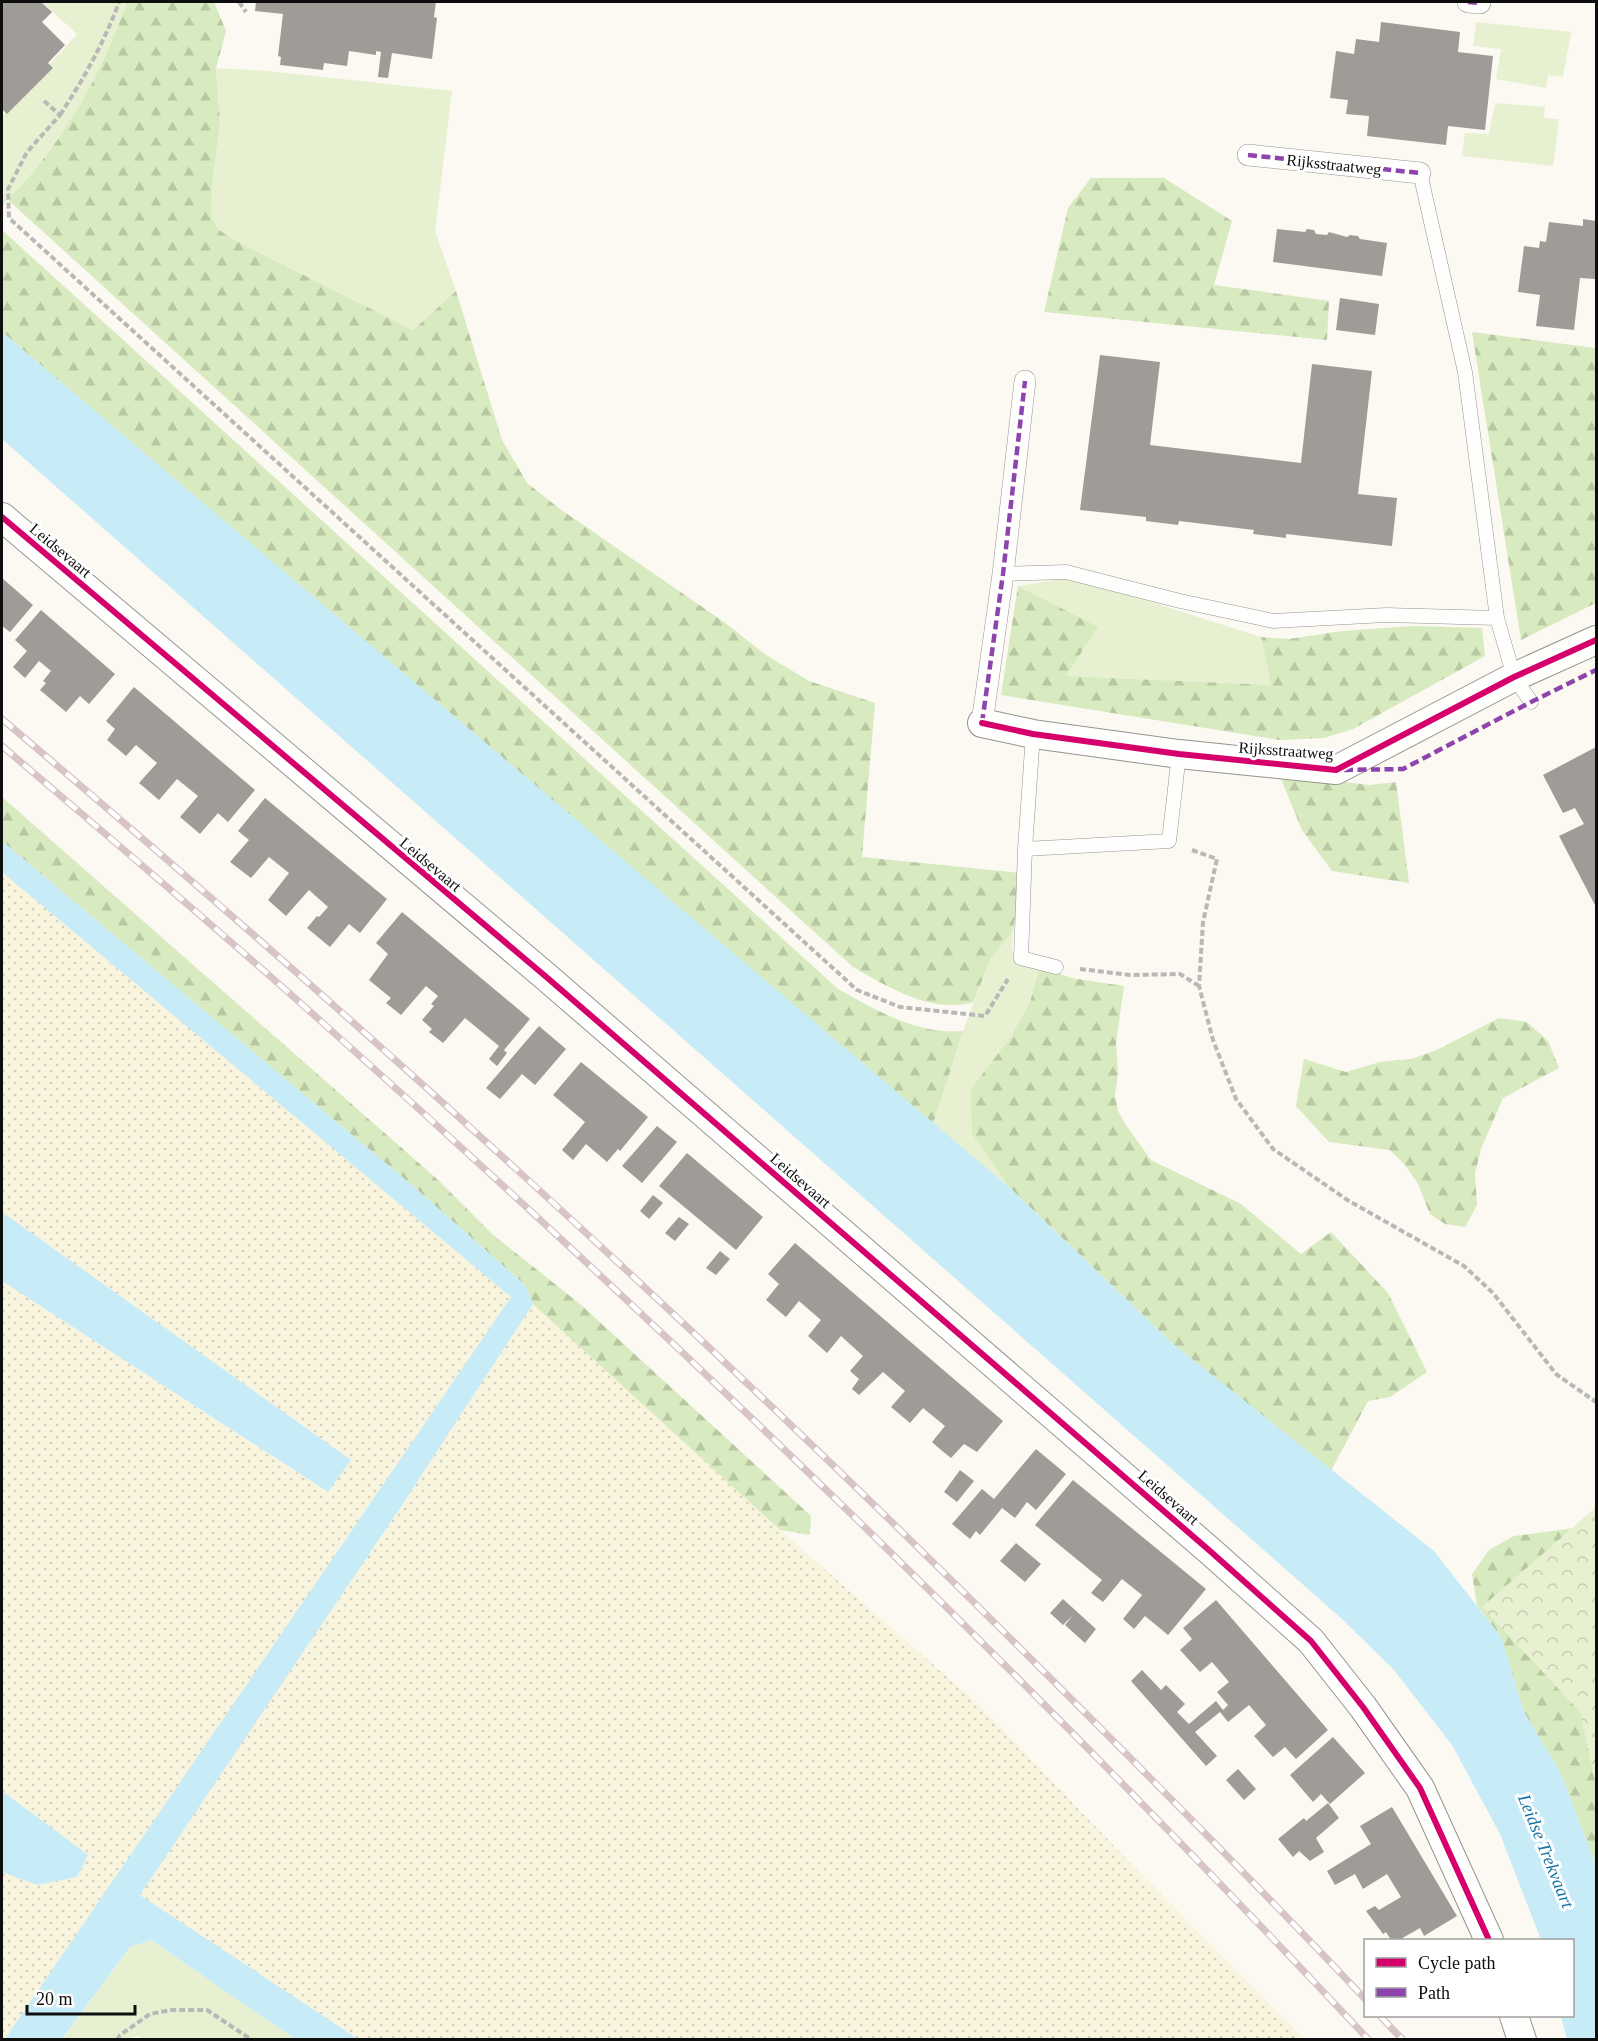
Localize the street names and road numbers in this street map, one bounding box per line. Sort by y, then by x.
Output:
street label: Rijksstraatweg [1286,151,1382,179]
street label: Leidsevaart [27,520,95,581]
street label: Rijksstraatweg [1238,739,1334,763]
street label: Leidsevaart [397,834,465,895]
street label: Leidsevaart [767,1149,835,1212]
street label: Leidsevaart [1135,1466,1203,1529]

